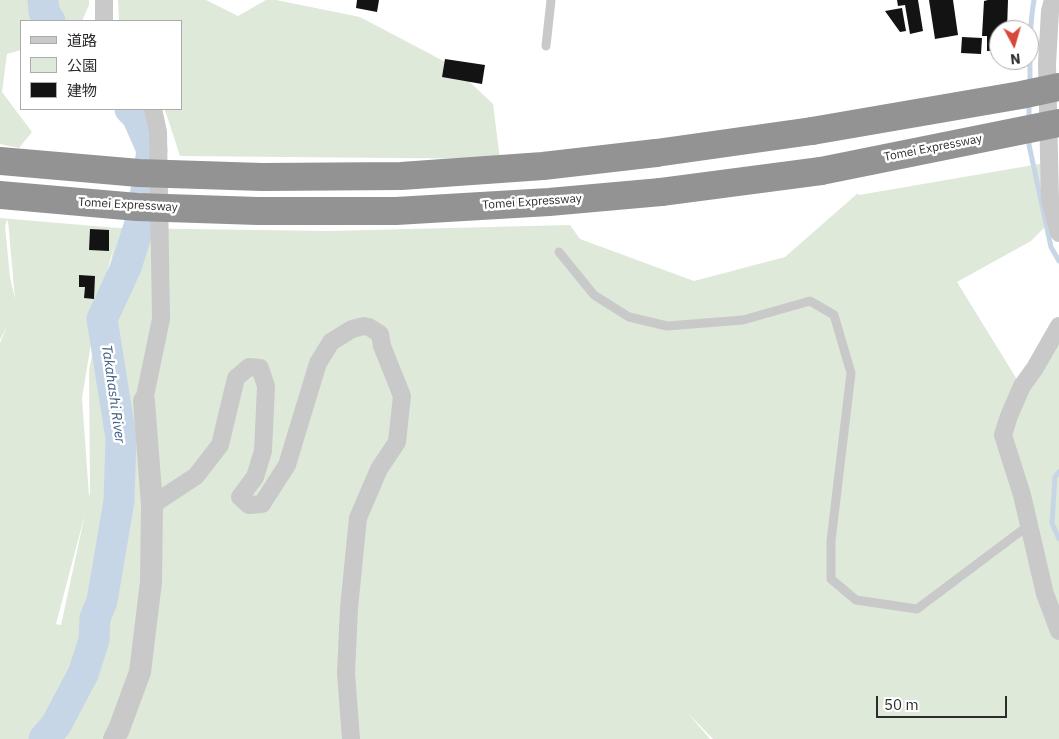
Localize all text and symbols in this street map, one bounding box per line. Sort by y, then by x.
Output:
legend [20,20,182,110]
north arrow [989,20,1039,70]
text: 道路 [67,31,97,50]
text: N [1009,49,1021,68]
text: 公園 [67,56,97,75]
text: 建物 [67,81,97,100]
street label: Tomei Expressway [883,131,983,165]
street label: Tomei Expressway [482,191,582,213]
street label: Tomei Expressway [78,195,178,215]
water label: Takahashi River [98,344,128,444]
scale bar [879,686,1010,718]
text: 50 m [884,695,919,714]

